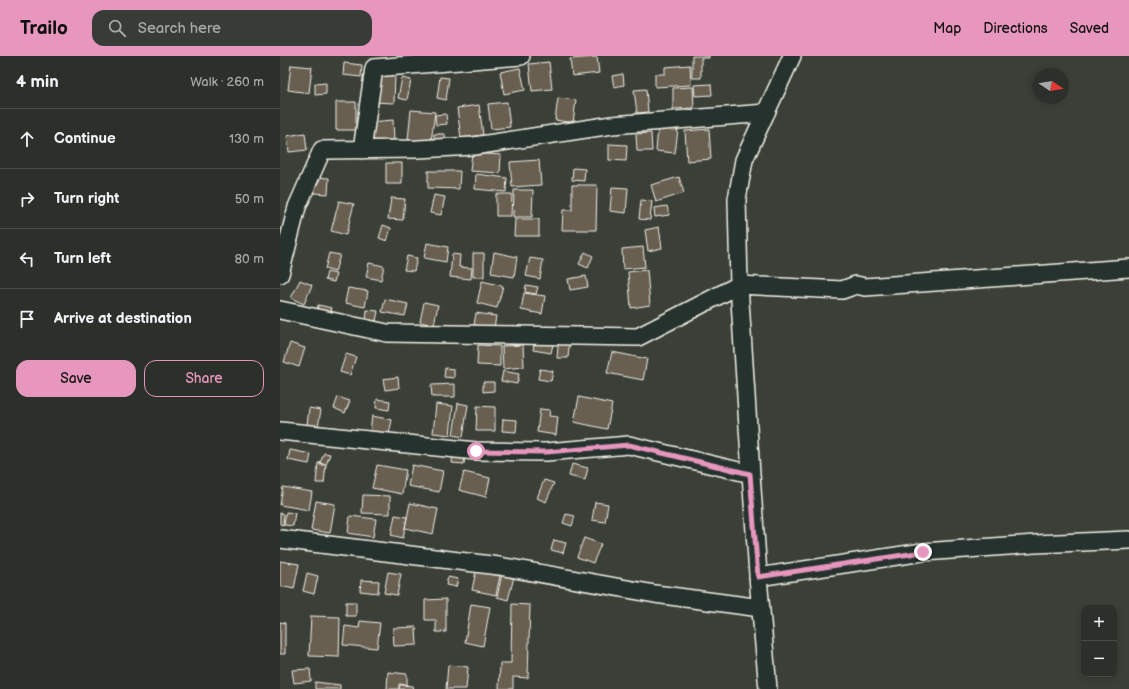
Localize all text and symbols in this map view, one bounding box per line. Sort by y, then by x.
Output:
search box [92,10,372,46]
text: Trailo [20,17,68,40]
icon: search [106,17,128,39]
text: Search here [138,19,221,38]
text: Map [933,20,961,37]
text: Directions [983,20,1048,37]
text: Saved [1070,20,1109,37]
north arrow [1033,68,1069,104]
text: 4 min [16,72,59,92]
text: Walk · 260 m [190,74,264,90]
icon: ahead [16,128,38,150]
text: Continue [54,129,116,148]
text: 130 m [229,131,264,147]
icon: right [16,188,38,210]
text: Turn right [54,189,119,208]
text: 50 m [235,191,264,207]
icon: left [16,248,38,270]
text: Turn left [54,249,111,268]
text: 80 m [235,251,264,267]
icon: arrive [16,308,38,330]
text: Arrive at destination [54,309,192,328]
button: Save [16,360,136,397]
button: Share [144,360,264,397]
route start [467,442,485,460]
route end [914,543,932,561]
map controls [1081,605,1117,677]
button: + [1081,605,1117,641]
button: − [1081,641,1117,677]

